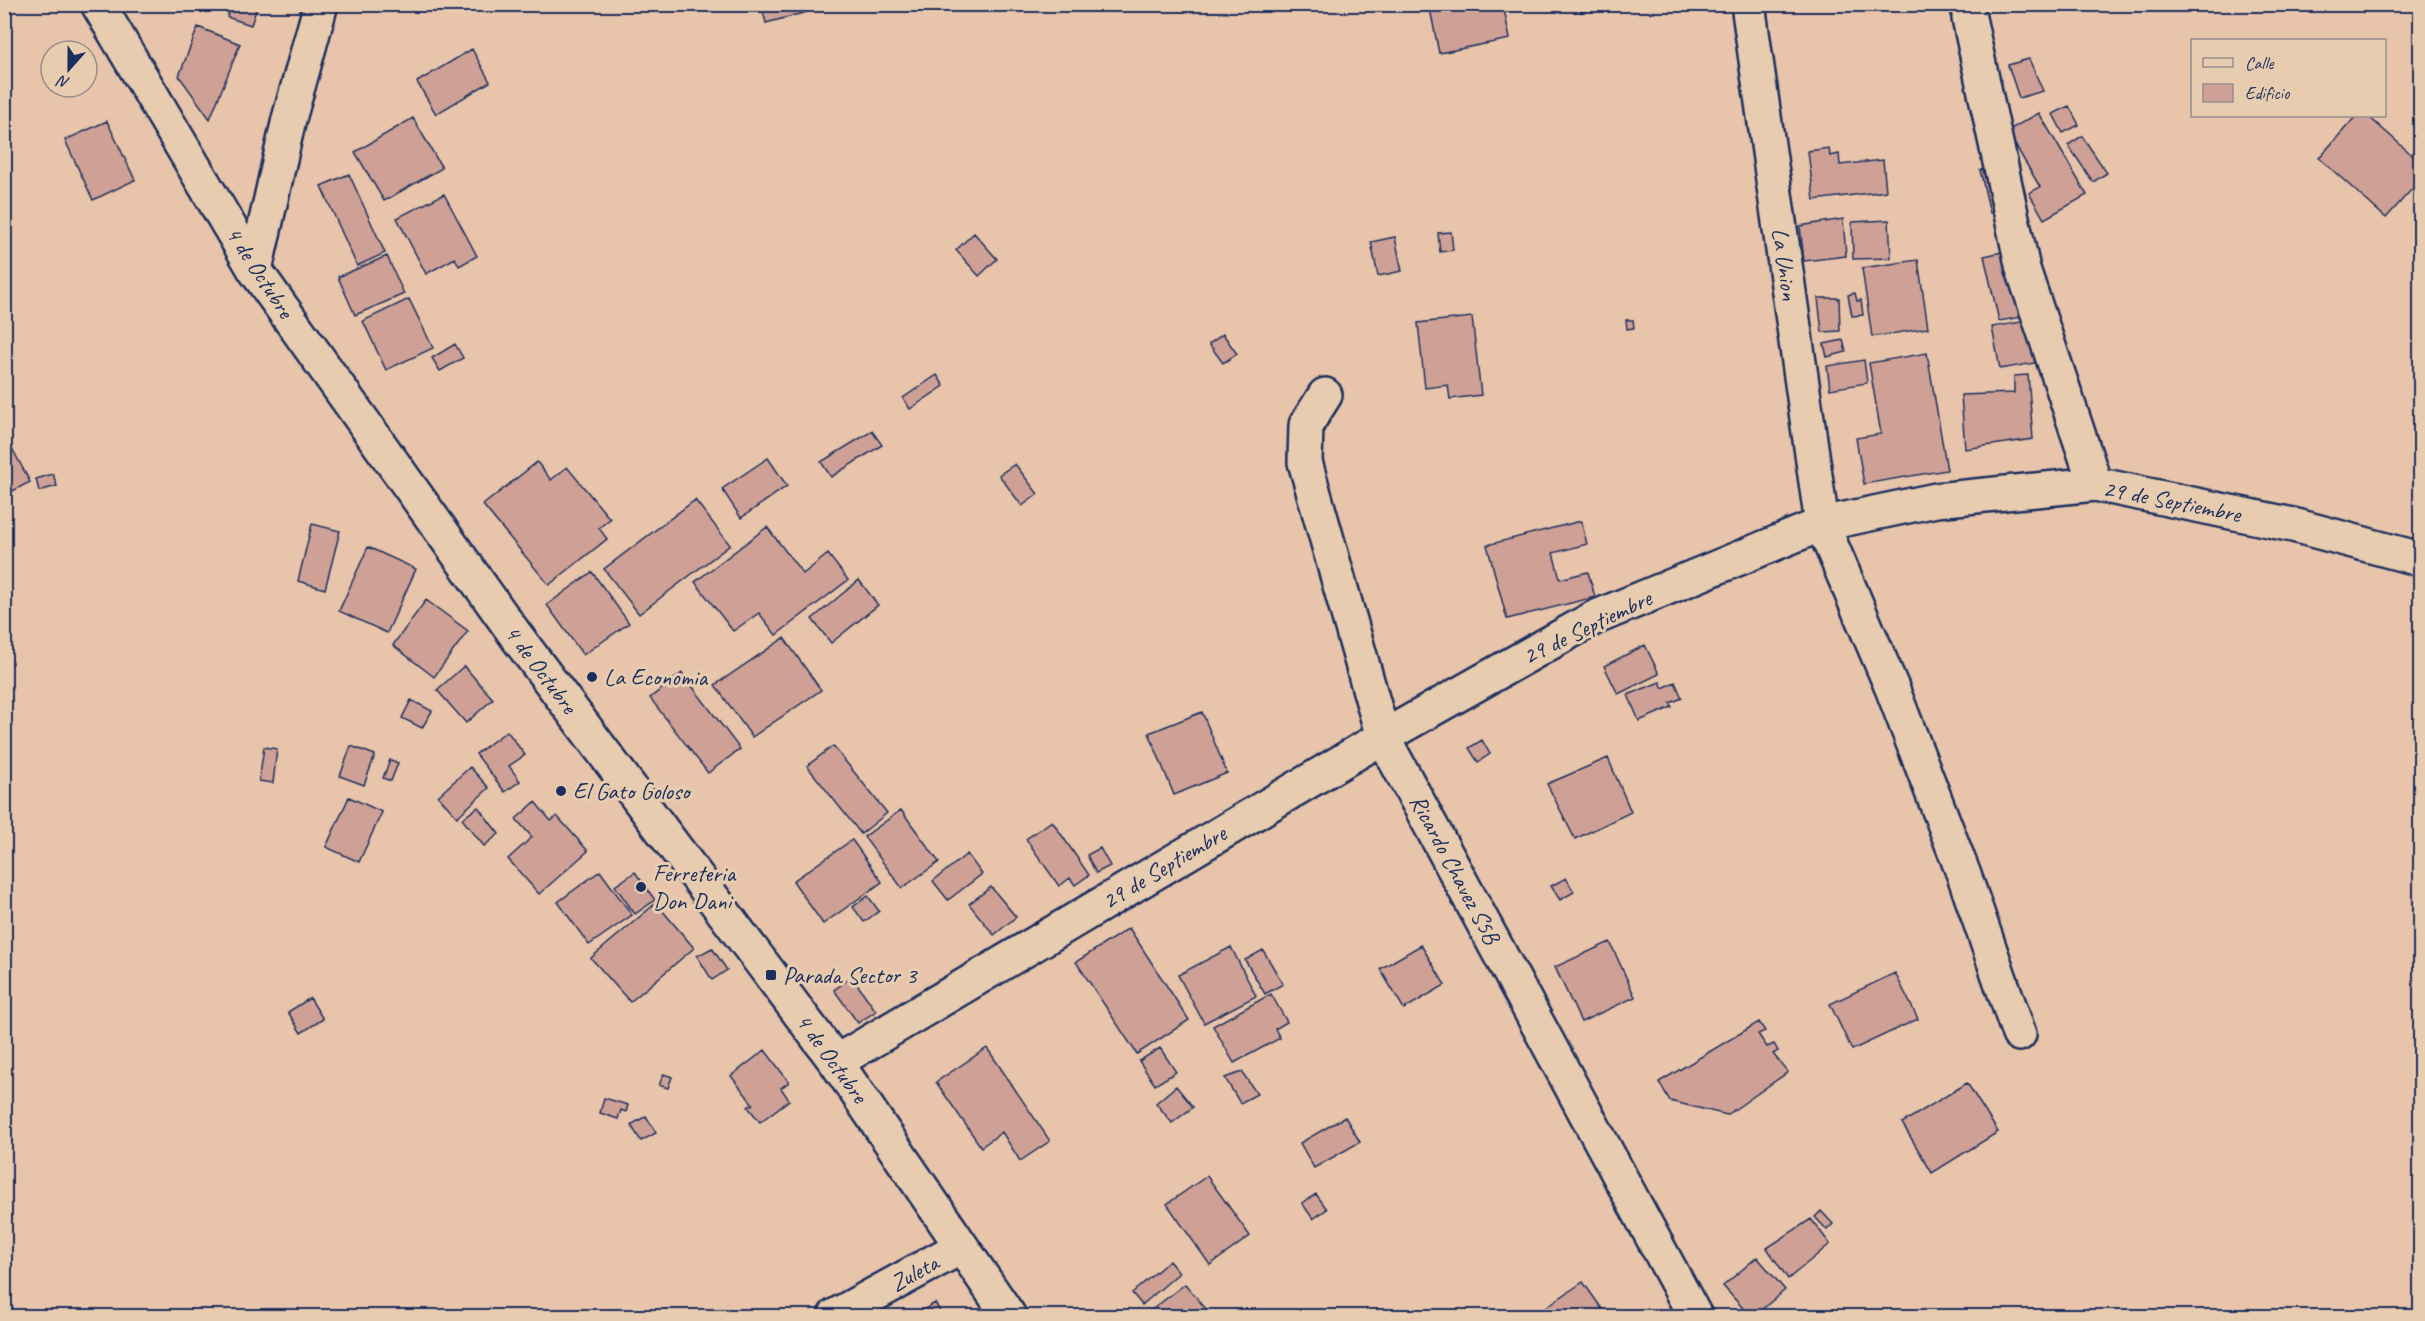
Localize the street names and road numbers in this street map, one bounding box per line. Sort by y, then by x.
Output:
street label: 4 de Octubre [219,220,302,325]
street label: La Union [1765,226,1805,302]
street label: 29 de Septiembre [2101,473,2246,529]
street label: 29 de Septiembre [1518,582,1658,671]
street label: 4 de Octubre [498,619,585,721]
street label: Ricardo Chavez S5B [1403,789,1508,950]
street label: 29 de Septiembre [1096,817,1233,916]
street label: 4 de Octubre [789,1007,876,1111]
street label: Zuleta [885,1247,945,1298]

